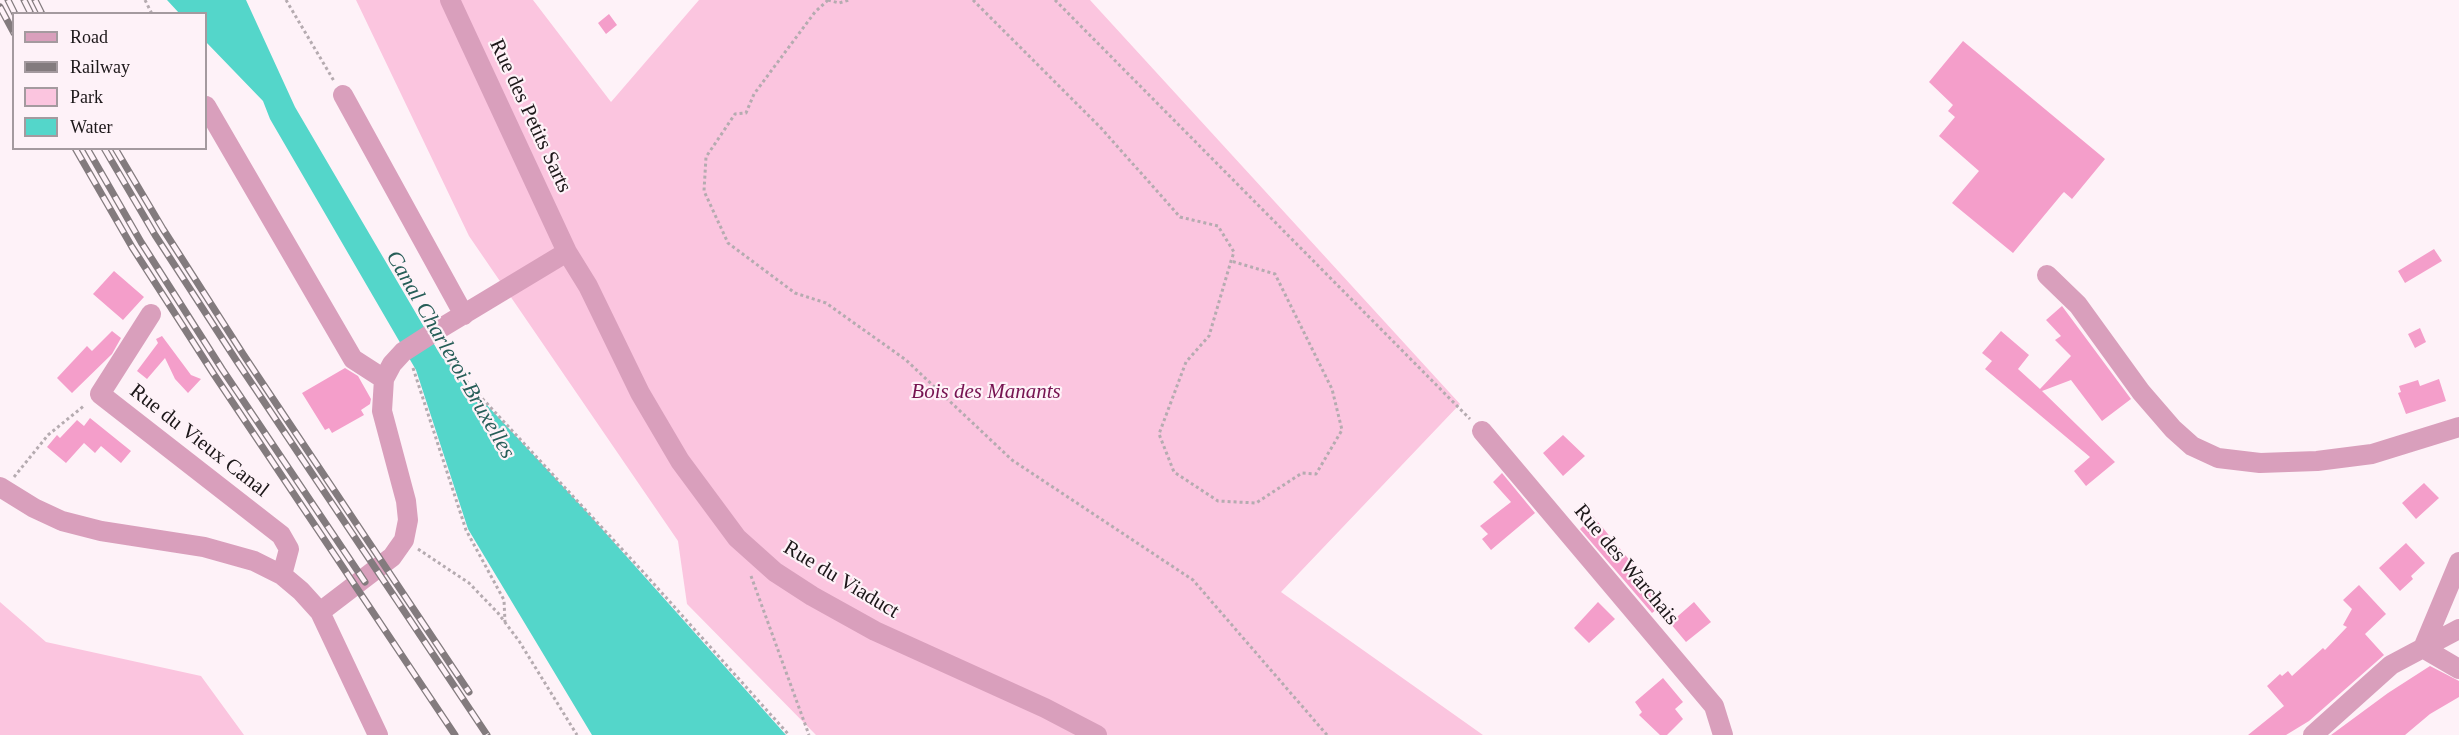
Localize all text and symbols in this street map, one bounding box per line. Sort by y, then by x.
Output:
legend [12,12,207,150]
text: Road [70,27,108,47]
street label: Rue des Petits Sarts [483,35,577,197]
text: Railway [70,57,130,77]
text: Park [70,87,103,107]
text: Water [70,117,113,137]
water label: Canal Charleroi-Bruxelles [380,246,520,464]
street label: Rue du Vieux Canal [124,379,274,503]
park label: Bois des Manants [911,379,1061,405]
street label: Rue des Warchais [1568,499,1684,631]
street label: Rue du Viaduct [779,536,903,624]

